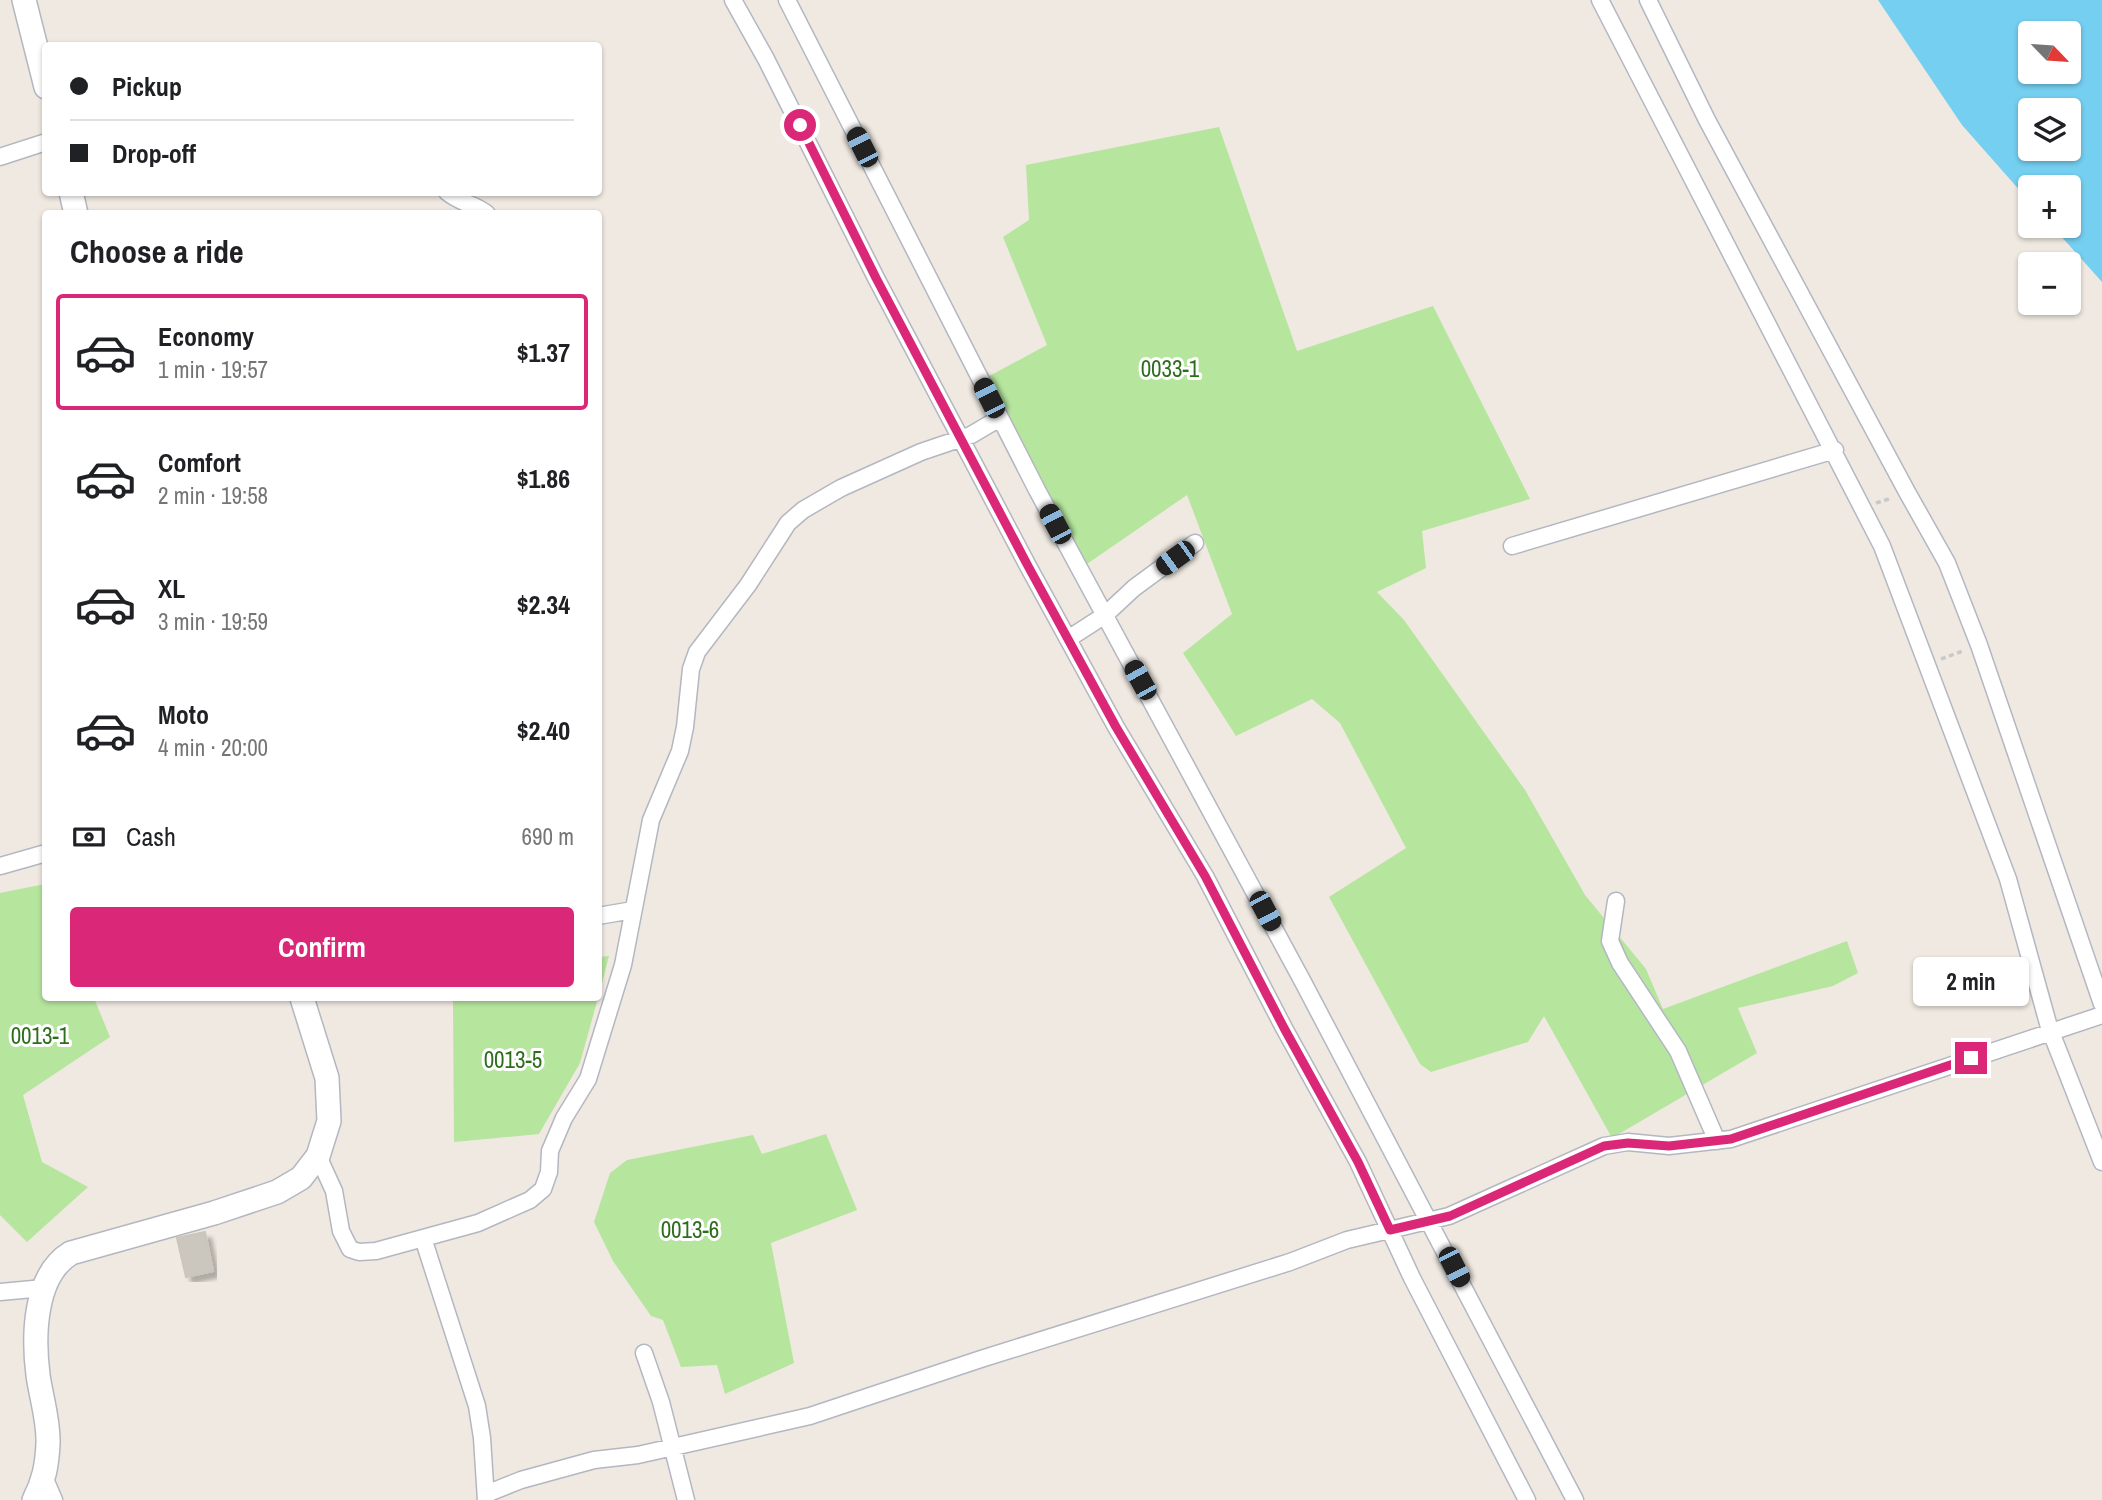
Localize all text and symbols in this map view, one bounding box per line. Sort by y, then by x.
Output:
north arrow [2018,21,2081,84]
map controls [2018,21,2081,315]
text: Pickup [112,69,182,104]
button: layers [2018,98,2081,161]
route start [784,109,816,141]
car [844,124,881,170]
text: Drop-off [112,136,196,171]
button: + [2018,175,2081,238]
text: Choose a ride [70,230,244,273]
button: − [2018,252,2081,315]
text: Economy [158,319,254,354]
icon: car [74,321,137,384]
text: $1.37 [517,335,570,370]
park label: 0033-1 [1141,353,1200,384]
text: 1 min · 19:57 [158,354,268,385]
car [971,375,1008,421]
text: Comfort [158,445,241,480]
icon: car [74,447,137,510]
text: $1.86 [517,461,570,496]
text: 2 min · 19:58 [158,480,268,511]
car [1036,501,1075,547]
car [1152,537,1199,579]
text: XL [158,571,185,606]
icon: car [74,573,137,636]
text: $2.34 [517,587,570,622]
text: 3 min · 19:59 [158,606,268,637]
car [1121,657,1160,703]
text: Moto [158,697,209,732]
icon: car [74,699,137,762]
text: $2.40 [517,713,570,748]
text: 4 min · 20:00 [158,732,268,763]
icon: cash [70,818,108,856]
text: Cash [126,819,176,854]
text: 690 m [522,821,574,852]
car [1246,888,1285,934]
button: Confirm [70,907,574,987]
callout: 2 min [1913,956,2029,1006]
text: 2 min [1946,966,1996,997]
park label: 0013-1 [11,1020,70,1051]
route end [1955,1042,1987,1074]
park label: 0013-5 [484,1044,542,1075]
park label: 0013-6 [661,1214,719,1245]
car [1436,1244,1473,1290]

